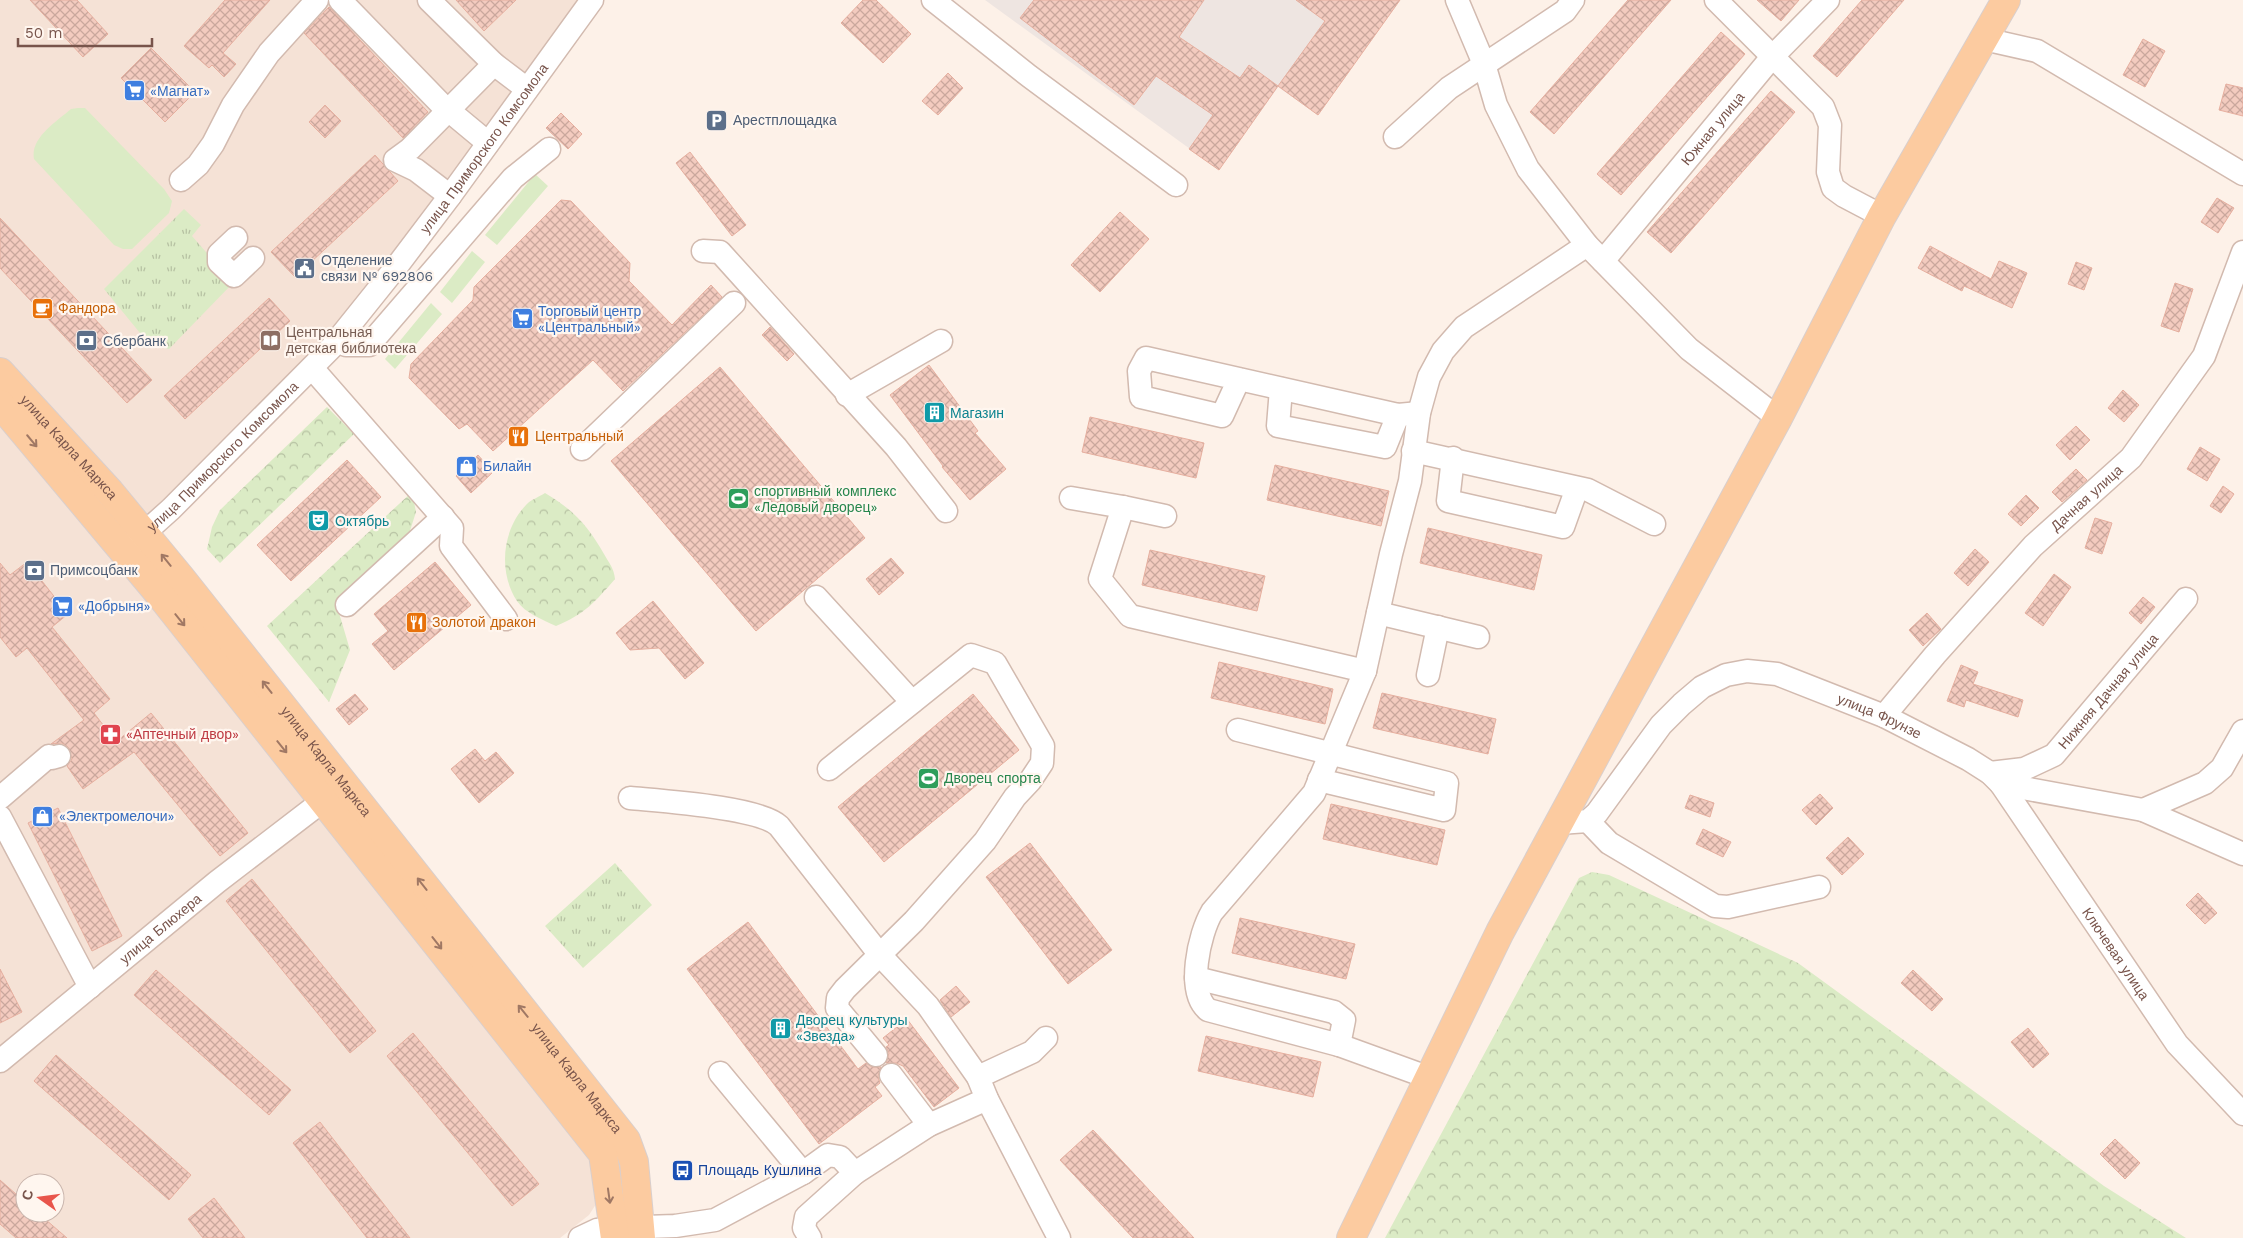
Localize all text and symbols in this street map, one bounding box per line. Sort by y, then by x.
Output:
scale bar [18,15,151,47]
text: 50 m [25,24,62,42]
street label: улица Приморского Комсомола [417,60,551,236]
supermarket icon: «Магнат» [122,79,146,103]
place label: «Магнат» [150,83,210,99]
street label: Южная улица [1678,89,1748,168]
parking icon: Арестплощадка [705,108,729,132]
place label: Арестплощадка [733,112,837,128]
place label: Отделение связи № 692806 [321,252,433,284]
public building icon: Отделение связи № 692806 [293,256,317,280]
cafe icon: Фандора [30,296,54,320]
place label: Фандора [58,300,116,316]
place label: Торговый центр «Центральный» [538,303,642,335]
supermarket icon: Торговый центр «Центральный» [510,307,534,331]
place label: Центральная детская библиотека [286,324,416,356]
library icon: Центральная детская библиотека [258,328,282,352]
bank icon: Сбербанк [75,329,99,353]
place label: Сбербанк [103,333,167,349]
street label: улица Приморского Комсомола [144,378,301,535]
street label: улица Карла Маркса [17,392,121,503]
building icon: Магазин [922,401,946,425]
place label: Магазин [950,405,1004,421]
restaurant icon: Центральный [507,424,531,448]
place label: Центральный [535,428,624,444]
one-way arrow [26,434,37,447]
shop icon: Билайн [455,454,479,478]
place label: Билайн [483,458,532,474]
street label: Дачная улица [2047,462,2126,534]
place label: спортивный комплекс «Ледовый дворец» [754,483,896,515]
sports icon: спортивный комплекс «Ледовый дворец» [726,487,750,511]
theatre icon: Октябрь [307,509,331,533]
place label: Октябрь [335,513,389,529]
one-way arrow [160,554,171,567]
bank icon: Примсоцбанк [22,558,46,582]
place label: Примсоцбанк [50,562,138,578]
supermarket icon: «Добрыня» [50,594,74,618]
place label: «Добрыня» [78,598,151,614]
restaurant icon: Золотой дракон [404,610,428,634]
one-way arrow [174,613,185,626]
place label: Золотой дракон [432,614,536,630]
street label: Нижняя Дачная улица [2055,630,2161,752]
one-way arrow [261,681,272,694]
street label: улица Фрунзе [1835,691,1924,742]
street label: улица Карла Маркса [278,703,375,820]
pharmacy icon: «Аптечный двор» [98,722,122,746]
place label: «Аптечный двор» [126,726,239,742]
one-way arrow [276,740,287,753]
sports icon: Дворец спорта [916,766,940,790]
place label: Дворец спорта [944,770,1041,786]
shop icon: «Электромелочи» [31,804,55,828]
place label: «Электромелочи» [59,808,175,824]
one-way arrow [416,877,427,890]
street label: улица Блюхера [116,890,205,967]
street label: Ключевая улица [2079,905,2153,1003]
one-way arrow [431,936,442,949]
one-way arrow [517,1005,528,1018]
place label: Дворец культуры «Звезда» [796,1012,908,1044]
building icon: Дворец культуры «Звезда» [768,1016,792,1040]
street label: улица Карла Маркса [528,1020,625,1136]
bus stop icon: Площадь Кушлина [670,1158,694,1182]
place label: Площадь Кушлина [698,1162,822,1178]
north arrow [15,1173,65,1223]
text: С [18,1188,36,1202]
one-way arrow [605,1188,615,1204]

